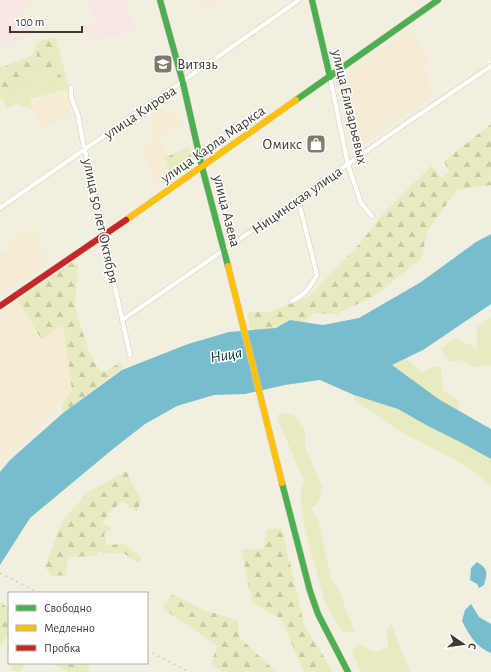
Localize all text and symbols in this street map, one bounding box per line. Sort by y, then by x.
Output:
scale bar [10,8,82,34]
text: 100 m [16,16,44,28]
street label: улица Елизарьевых [329,47,370,166]
school or university icon: Витязь [152,53,174,75]
place label: Витязь [177,57,218,72]
street label: улица Кирова [101,83,179,142]
street label: улица Карла Маркса [158,103,268,186]
shop icon: Омикс [305,133,327,155]
place label: Омикс [262,137,302,152]
street label: улица 50 лет Октября [80,156,121,285]
street label: Ницинская улица [249,164,345,237]
street label: улица Азева [210,173,243,249]
water label: Ница [209,344,244,366]
legend [8,592,148,664]
text: Свободно [44,602,92,614]
text: Медленно [44,622,95,634]
north arrow [443,624,483,664]
text: Пробка [44,642,81,654]
text: С [466,642,478,650]

